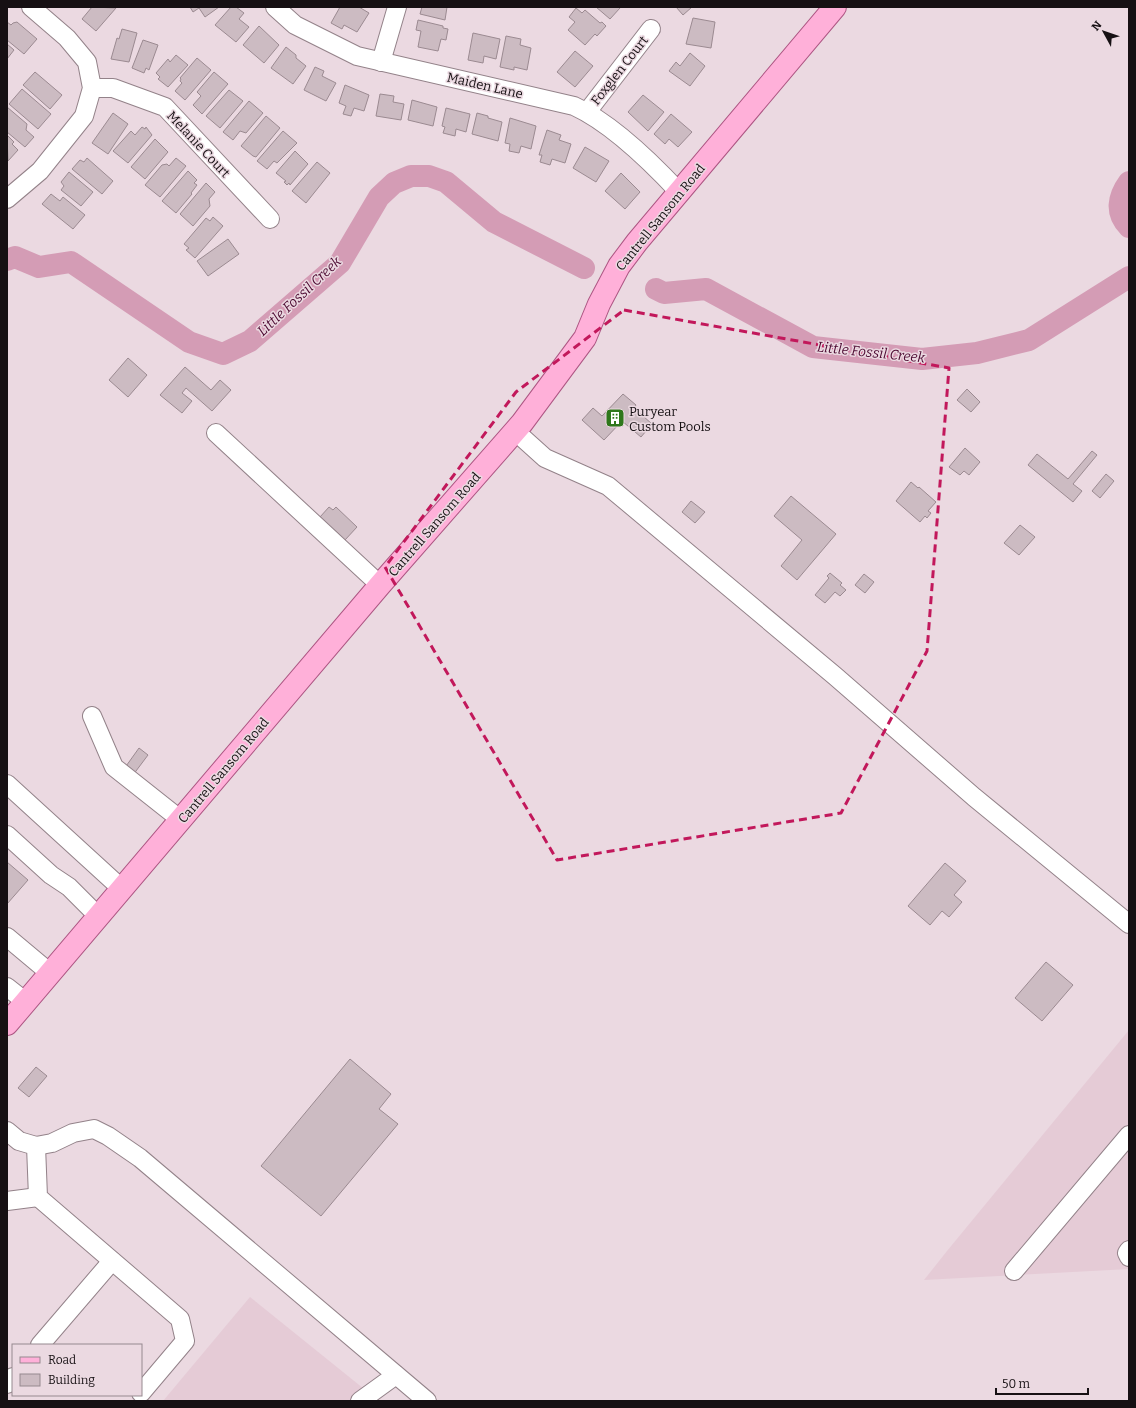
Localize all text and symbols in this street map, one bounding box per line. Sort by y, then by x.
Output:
north arrow [1084,12,1124,52]
text: N [1089,18,1105,33]
street label: Foxglen Court [588,33,651,108]
street label: Maiden Lane [445,69,524,102]
street label: Melanie Court [164,108,233,181]
street label: Cantrell Sansom Road [613,161,708,274]
water label: Little Fossil Creek [254,253,345,340]
water label: Little Fossil Creek [816,338,926,367]
place label: Puryear Custom Pools [629,404,711,434]
building icon: Puryear Custom Pools [604,407,626,429]
street label: Cantrell Sansom Road [385,469,484,579]
street label: Cantrell Sansom Road [175,714,272,826]
legend [12,1344,142,1396]
text: Road [48,1353,76,1367]
scale bar [996,1370,1088,1396]
text: Building [48,1373,95,1387]
text: 50 m [1002,1377,1031,1391]

